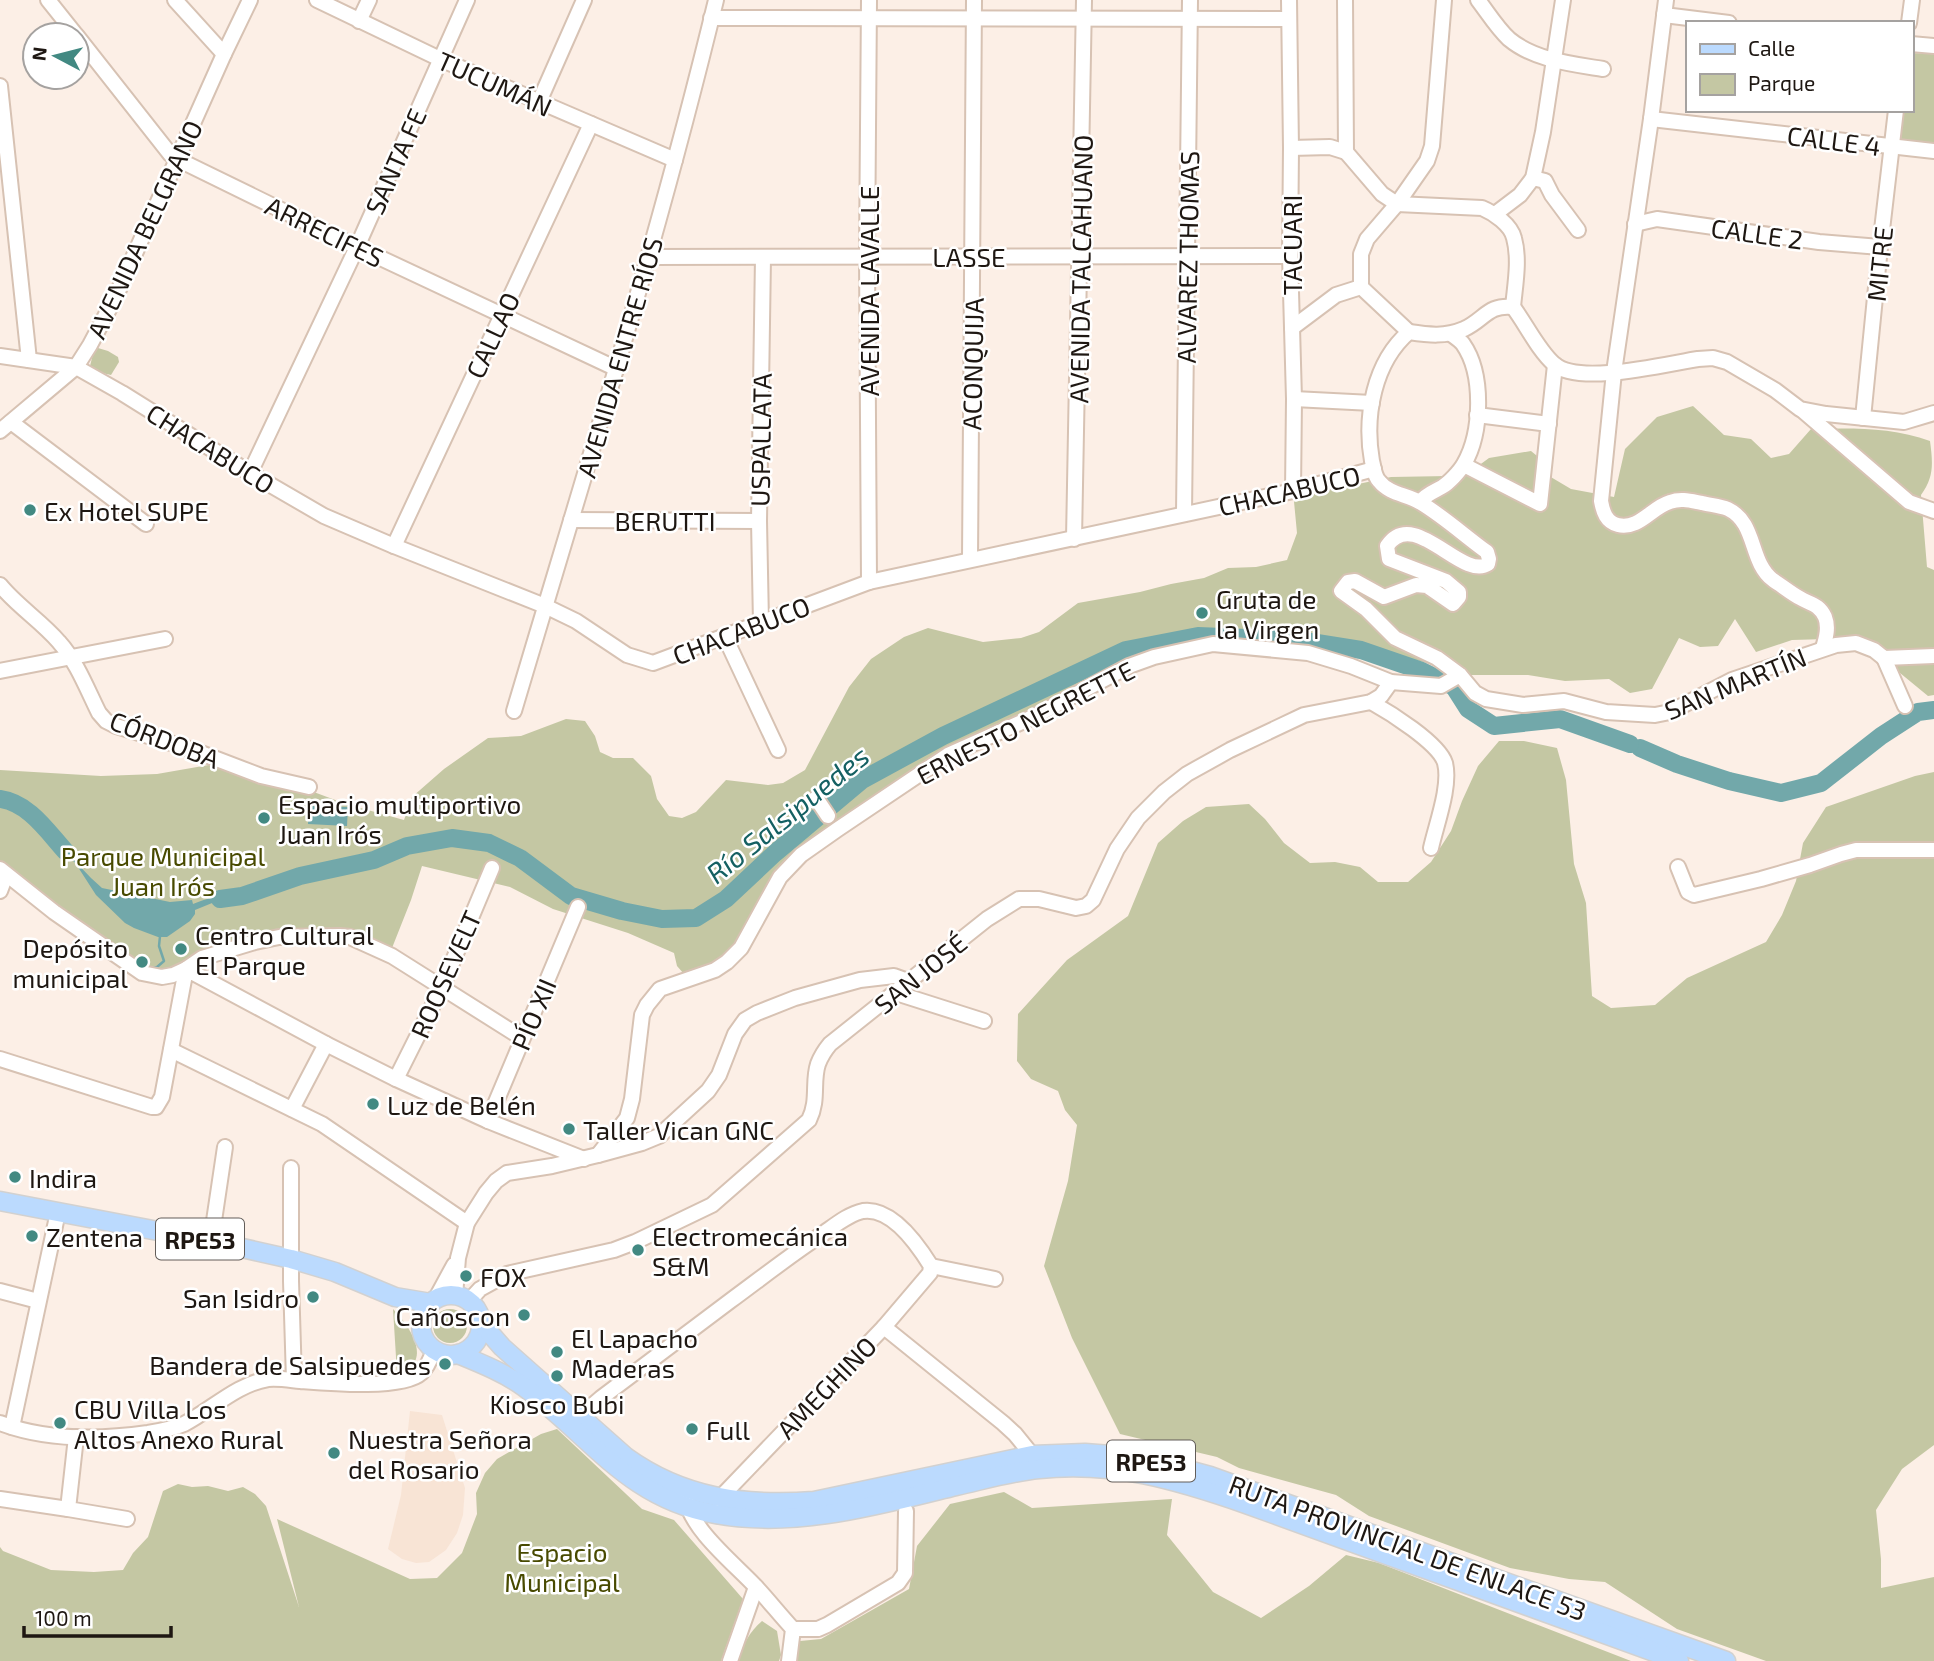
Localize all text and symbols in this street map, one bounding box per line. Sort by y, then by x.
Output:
north arrow [21,21,91,91]
legend [1686,21,1913,112]
text: Calle [1748,35,1795,60]
street label: TUCUMÁN [433,44,557,122]
text: N [26,46,51,62]
text: Parque [1748,70,1815,95]
street label: SANTA FE [358,103,432,219]
street label: AVENIDA BELGRANO [80,115,208,343]
street label: CALLE 4 [1785,119,1883,161]
street label: AVENIDA TALCAHUANO [1062,134,1098,404]
street label: ALVAREZ THOMAS [1170,150,1204,364]
street label: AVENIDA LAVALLE [853,186,884,396]
street label: ARRECIFES [261,189,389,273]
street label: TACUARI [1276,195,1307,295]
street label: CALLE 2 [1709,211,1805,255]
street label: MITRE [1860,225,1898,303]
street label: AVENIDA ENTRE RÍOS [570,233,668,481]
street label: LASSE [932,241,1006,272]
street label: CALLAO [459,287,525,383]
street label: ACONQUIJA [955,297,989,431]
street label: USPALLATA [743,373,777,507]
street label: CHACABUCO [141,397,281,499]
street label: CHACABUCO [1215,459,1363,521]
place label: Ex Hotel SUPE [44,495,209,526]
marker: Ex Hotel SUPE [22,502,38,518]
street label: BERUTTI [614,505,716,536]
place label: Gruta de la Virgen [1216,583,1319,644]
street label: CHACABUCO [668,590,814,670]
marker: Gruta de la Virgen [1194,605,1210,621]
street label: SAN MARTÍN [1660,641,1810,725]
street label: ERNESTO NEGRETTE [911,654,1139,790]
street label: CÓRDOBA [106,704,224,774]
water label: Río Salsipuedes [699,738,875,890]
place label: Espacio multiportivo Juan Irós [278,788,521,849]
marker: Espacio multiportivo Juan Irós [256,810,272,826]
park label: Parque Municipal Juan Irós [61,840,266,901]
street label: ROOSEVELT [403,906,487,1042]
place label: Centro Cultural El Parque [195,919,374,980]
street label: SAN JOSÉ [868,926,972,1020]
place label: Depósito municipal [13,932,128,993]
marker: Centro Cultural El Parque [173,941,189,957]
marker: Depósito municipal [134,954,150,970]
street label: PÍO XII [504,974,562,1054]
place label: Luz de Belén [387,1089,536,1120]
marker: Luz de Belén [365,1096,381,1112]
place label: Taller Vican GNC [583,1114,774,1145]
marker: Taller Vican GNC [561,1121,577,1137]
place label: Indira [29,1162,97,1193]
marker: Indira [7,1169,23,1185]
road number: RPE53 [156,1218,244,1260]
place label: Electromecánica S&M [652,1220,848,1281]
place label: Zentena [46,1221,143,1252]
marker: Zentena [24,1228,40,1244]
marker: Electromecánica S&M [630,1242,646,1258]
place label: FOX [480,1261,527,1292]
marker: FOX [458,1268,474,1284]
place label: San Isidro [183,1282,299,1313]
marker: San Isidro [305,1289,321,1305]
place label: Cañoscon [395,1300,510,1331]
marker: Cañoscon [516,1307,532,1323]
place label: El Lapacho Maderas [571,1322,698,1383]
street label: AMEGHINO [770,1330,882,1444]
marker: El Lapacho Maderas [549,1344,565,1360]
place label: Bandera de Salsipuedes [149,1349,431,1380]
marker: Bandera de Salsipuedes [437,1356,453,1372]
marker: Kiosco Bubi [549,1368,565,1384]
place label: Kiosco Bubi [489,1388,625,1419]
place label: CBU Villa Los Altos Anexo Rural [74,1393,284,1454]
place label: Full [706,1414,750,1445]
marker: CBU Villa Los Altos Anexo Rural [52,1415,68,1431]
marker: Full [684,1421,700,1437]
place label: Nuestra Señora del Rosario [348,1423,532,1484]
road number: RPE53 [1107,1441,1195,1482]
marker: Nuestra Señora del Rosario [326,1445,342,1461]
street label: RUTA PROVINCIAL DE ENLACE 53 [1225,1468,1591,1626]
park label: Espacio Municipal [504,1536,620,1597]
scale bar [24,1594,172,1638]
text: 100 m [35,1605,92,1630]

